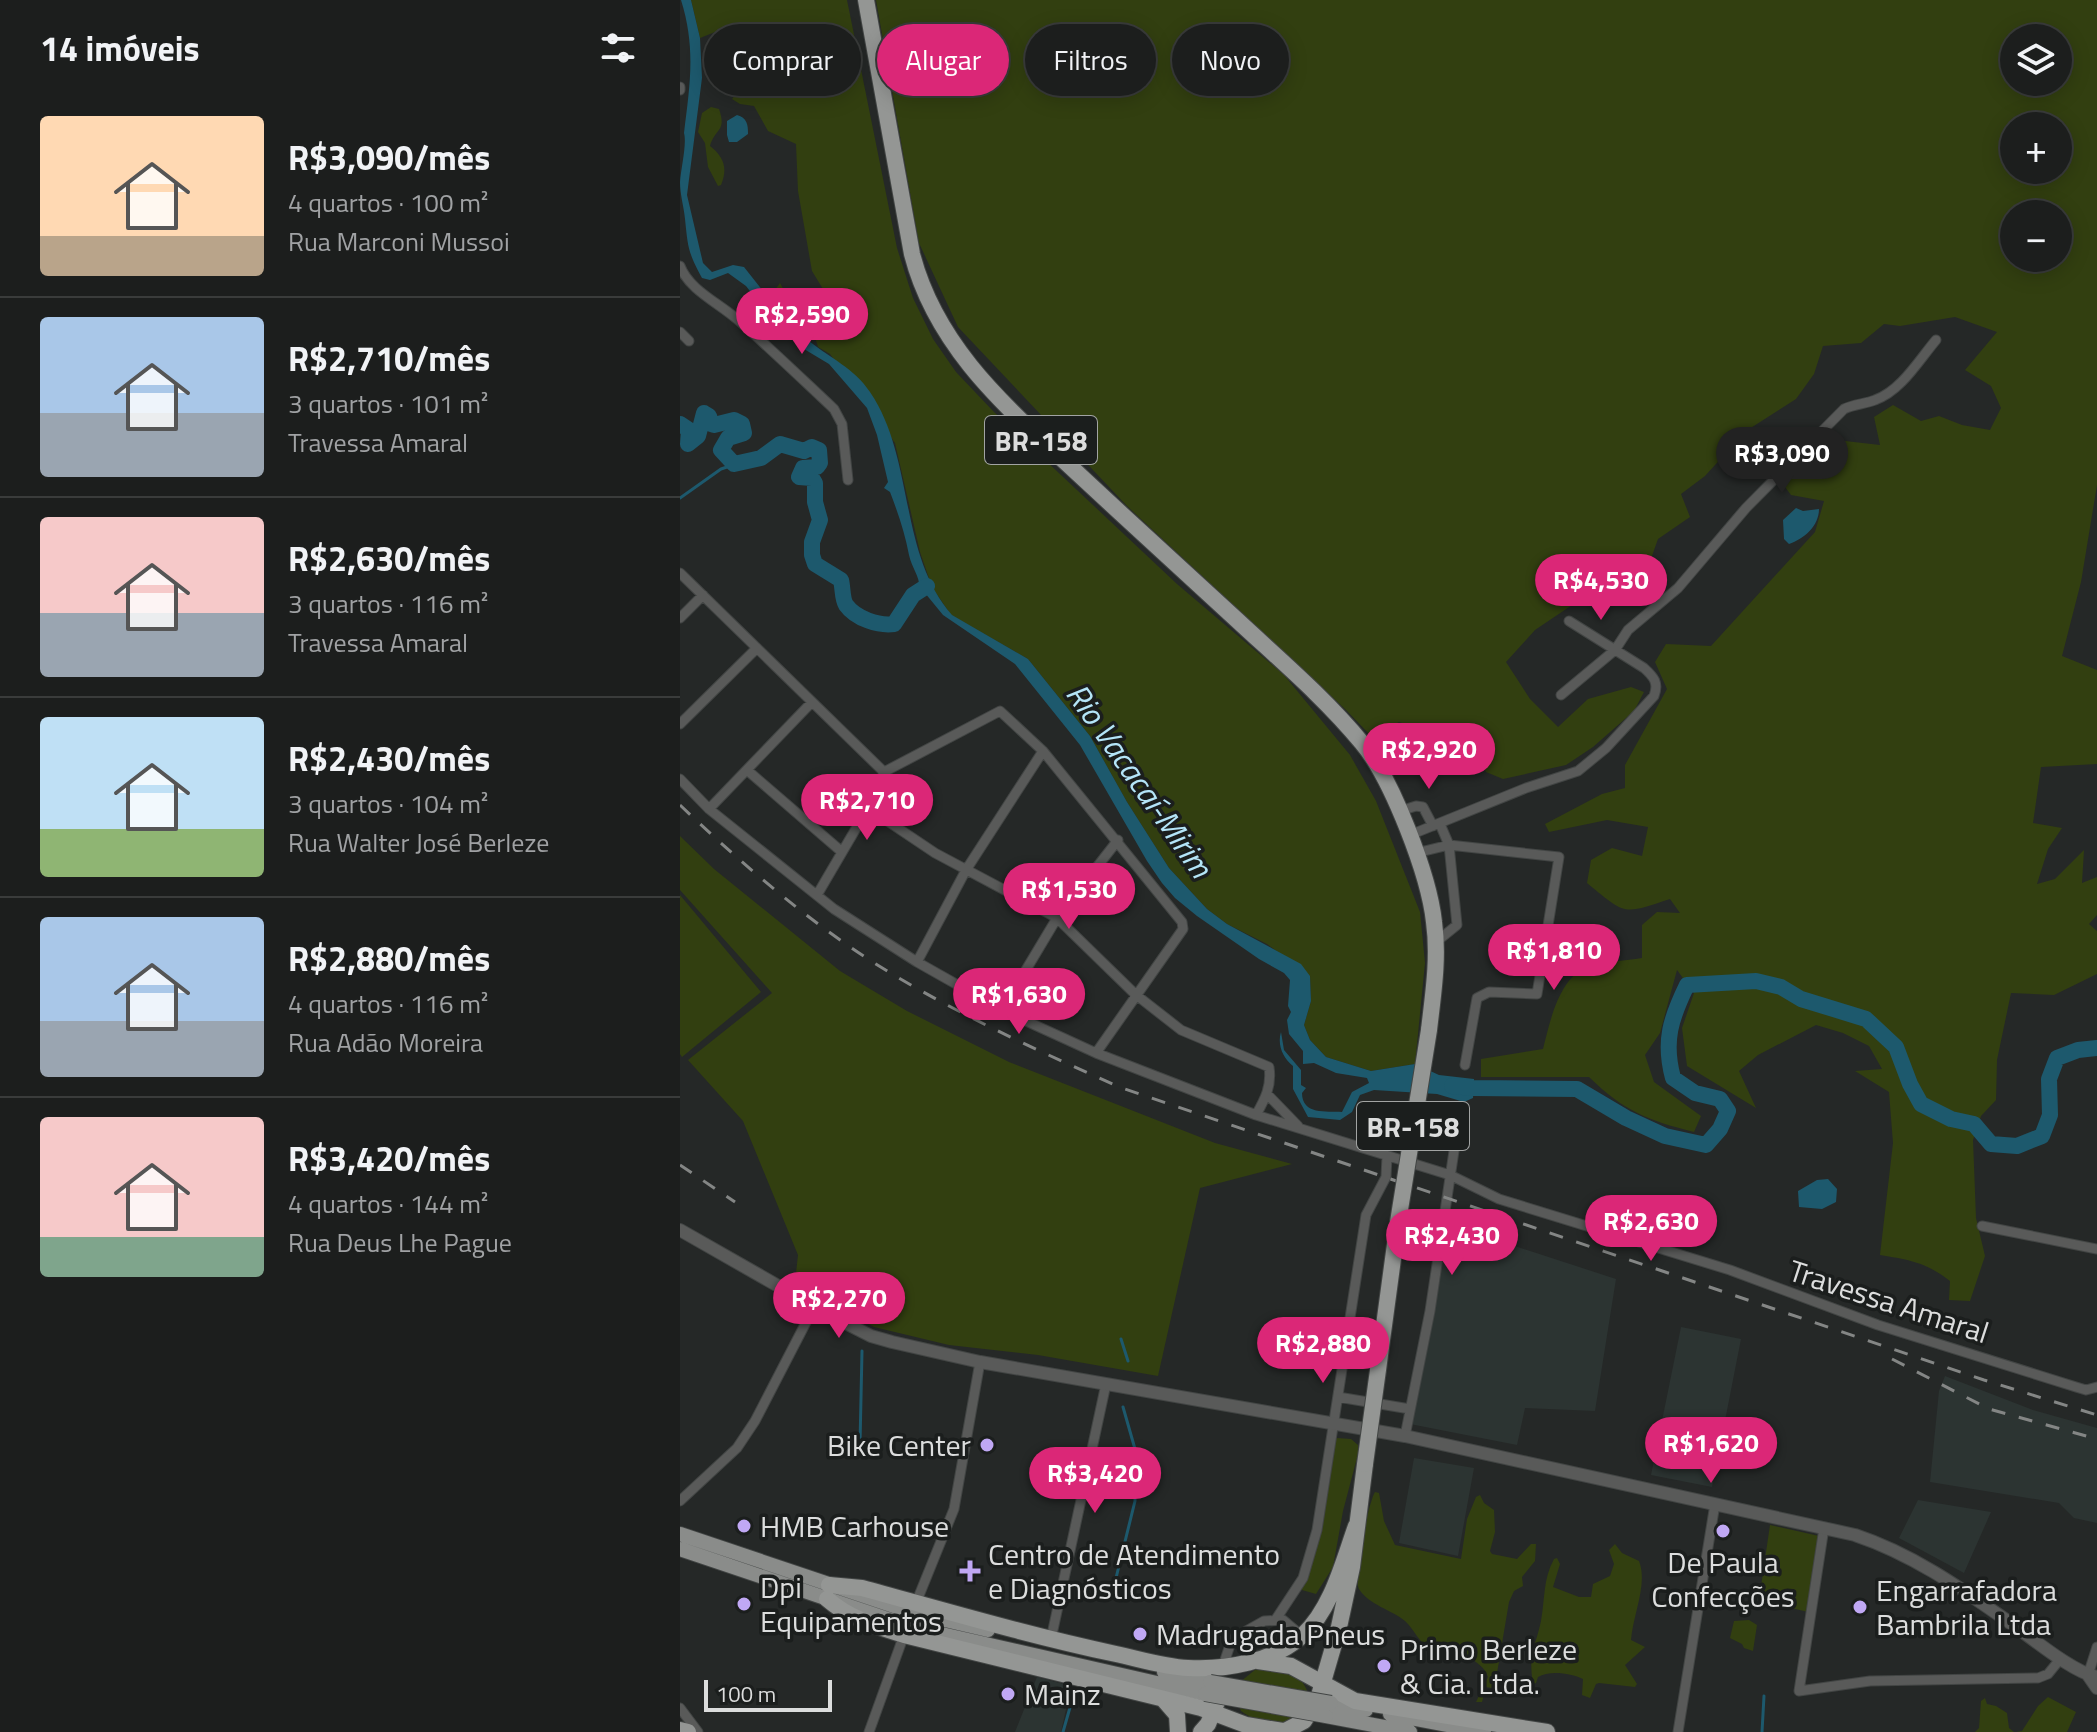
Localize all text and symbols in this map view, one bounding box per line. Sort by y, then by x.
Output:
text: 14 imóveis [40,22,200,74]
chip: Comprar [704,24,861,96]
chip: Alugar [877,24,1009,96]
chip: Filtros [1025,24,1156,96]
chip: Novo [1172,24,1289,96]
map controls [2000,24,2072,272]
button: layers [2000,24,2072,96]
icon: filters [596,26,640,70]
button: + [2000,112,2072,184]
text: R$3,090/mês [288,131,490,183]
icon: home [104,148,200,244]
text: 4 quartos · 100 m² [288,183,488,222]
button: − [2000,200,2072,272]
text: Rua Marconi Mussoi [288,222,510,261]
pin: R$2,590 [728,288,876,356]
text: R$2,590 [754,294,850,333]
text: R$2,710/mês [288,332,490,384]
icon: home [104,349,200,445]
text: 3 quartos · 101 m² [288,384,488,423]
road number: BR-158 [985,416,1097,464]
text: Travessa Amaral [288,423,468,462]
pin: R$3,090 [1708,427,1856,495]
text: R$3,090 [1734,433,1830,472]
text: R$2,630/mês [288,532,490,584]
icon: home [104,549,200,645]
pin: R$4,530 [1527,554,1675,622]
text: R$4,530 [1553,560,1649,599]
text: 3 quartos · 116 m² [288,584,488,623]
text: Travessa Amaral [288,623,468,662]
water label: Rio Vacacaí-Mirim [1055,673,1226,888]
pin: R$2,920 [1355,723,1503,791]
text: R$2,920 [1381,729,1477,768]
text: R$2,430/mês [288,732,490,784]
icon: home [104,749,200,845]
pin: R$2,710 [793,774,941,842]
text: R$2,710 [819,780,915,819]
text: 3 quartos · 104 m² [288,784,488,823]
text: Rua Walter José Berleze [288,823,549,862]
pin: R$1,530 [995,863,1143,931]
text: R$1,530 [1021,869,1117,908]
pin: R$1,810 [1480,924,1628,992]
text: R$1,810 [1506,930,1602,969]
text: R$2,880/mês [288,932,490,984]
icon: home [104,949,200,1045]
pin: R$1,630 [945,968,1093,1036]
text: R$1,630 [971,974,1067,1013]
text: 4 quartos · 116 m² [288,984,488,1023]
text: Rua Adão Moreira [288,1023,483,1062]
road number: BR-158 [1357,1102,1469,1150]
text: R$3,420/mês [288,1132,490,1184]
icon: home [104,1149,200,1245]
text: 4 quartos · 144 m² [288,1184,488,1223]
pin: R$2,630 [1577,1195,1725,1263]
text: R$2,630 [1603,1201,1699,1240]
pin: R$2,430 [1378,1209,1526,1277]
text: R$2,430 [1404,1215,1500,1254]
text: Rua Deus Lhe Pague [288,1223,512,1262]
street label: Travessa Amaral [1783,1247,1995,1355]
pin: R$2,270 [765,1272,913,1340]
text: R$2,270 [791,1278,887,1317]
pin: R$2,880 [1249,1317,1397,1385]
text: R$2,880 [1275,1323,1371,1362]
pin: R$1,620 [1637,1417,1785,1485]
place label: Bike Center [827,1422,971,1468]
text: R$1,620 [1663,1423,1759,1462]
marker: Bike Center [978,1436,996,1454]
pin: R$3,420 [1021,1447,1169,1515]
text: R$3,420 [1047,1453,1143,1492]
place label: HMB Carhouse [760,1503,949,1549]
marker: HMB Carhouse [735,1517,753,1535]
marker: De Paula Confecções [1714,1522,1732,1540]
place label: Centro de Atendimento e Diagnósticos [988,1531,1280,1611]
place label: De Paula Confecções [1651,1539,1795,1619]
marker: Centro de Atendimento e Diagnósticos [959,1560,981,1582]
place label: Dpi Equipamentos [760,1564,942,1644]
place label: Engarrafadora Bambrila Ltda [1876,1567,2057,1647]
marker: Dpi Equipamentos [735,1595,753,1613]
marker: Engarrafadora Bambrila Ltda [1851,1598,1869,1616]
place label: Madrugada Pneus [1156,1611,1385,1657]
marker: Madrugada Pneus [1131,1625,1149,1643]
place label: Primo Berleze & Cia. Ltda. [1400,1626,1577,1706]
marker: Primo Berleze & Cia. Ltda. [1375,1657,1393,1675]
place label: Mainz [1024,1671,1101,1717]
scale bar [704,1676,832,1712]
text: 100 m [716,1677,776,1711]
marker: Mainz [999,1685,1017,1703]

